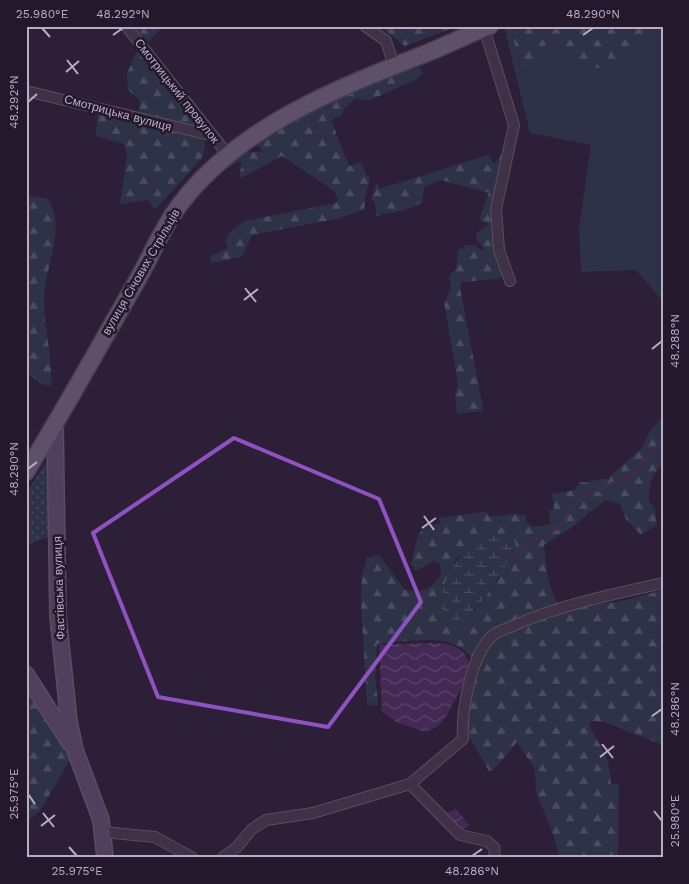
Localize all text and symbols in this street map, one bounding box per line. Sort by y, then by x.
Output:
text: 25.980°E [16,7,69,21]
text: 48.292°N [96,7,150,21]
text: 48.290°N [566,7,620,21]
street label: Смотрицький провулок [132,36,223,147]
text: 48.292°N [7,75,21,129]
street label: Смотрицька вулиця [63,92,173,134]
street label: вулиця Січових Стрільців [99,207,183,337]
text: 48.288°N [668,314,682,368]
text: 48.290°N [7,442,21,496]
street label: Фастівська вулиця [50,536,68,640]
text: 48.286°N [668,682,682,736]
text: 25.975°E [7,768,21,820]
text: 25.980°E [668,794,682,847]
text: 25.975°E [51,864,103,878]
text: 48.286°N [445,864,499,878]

